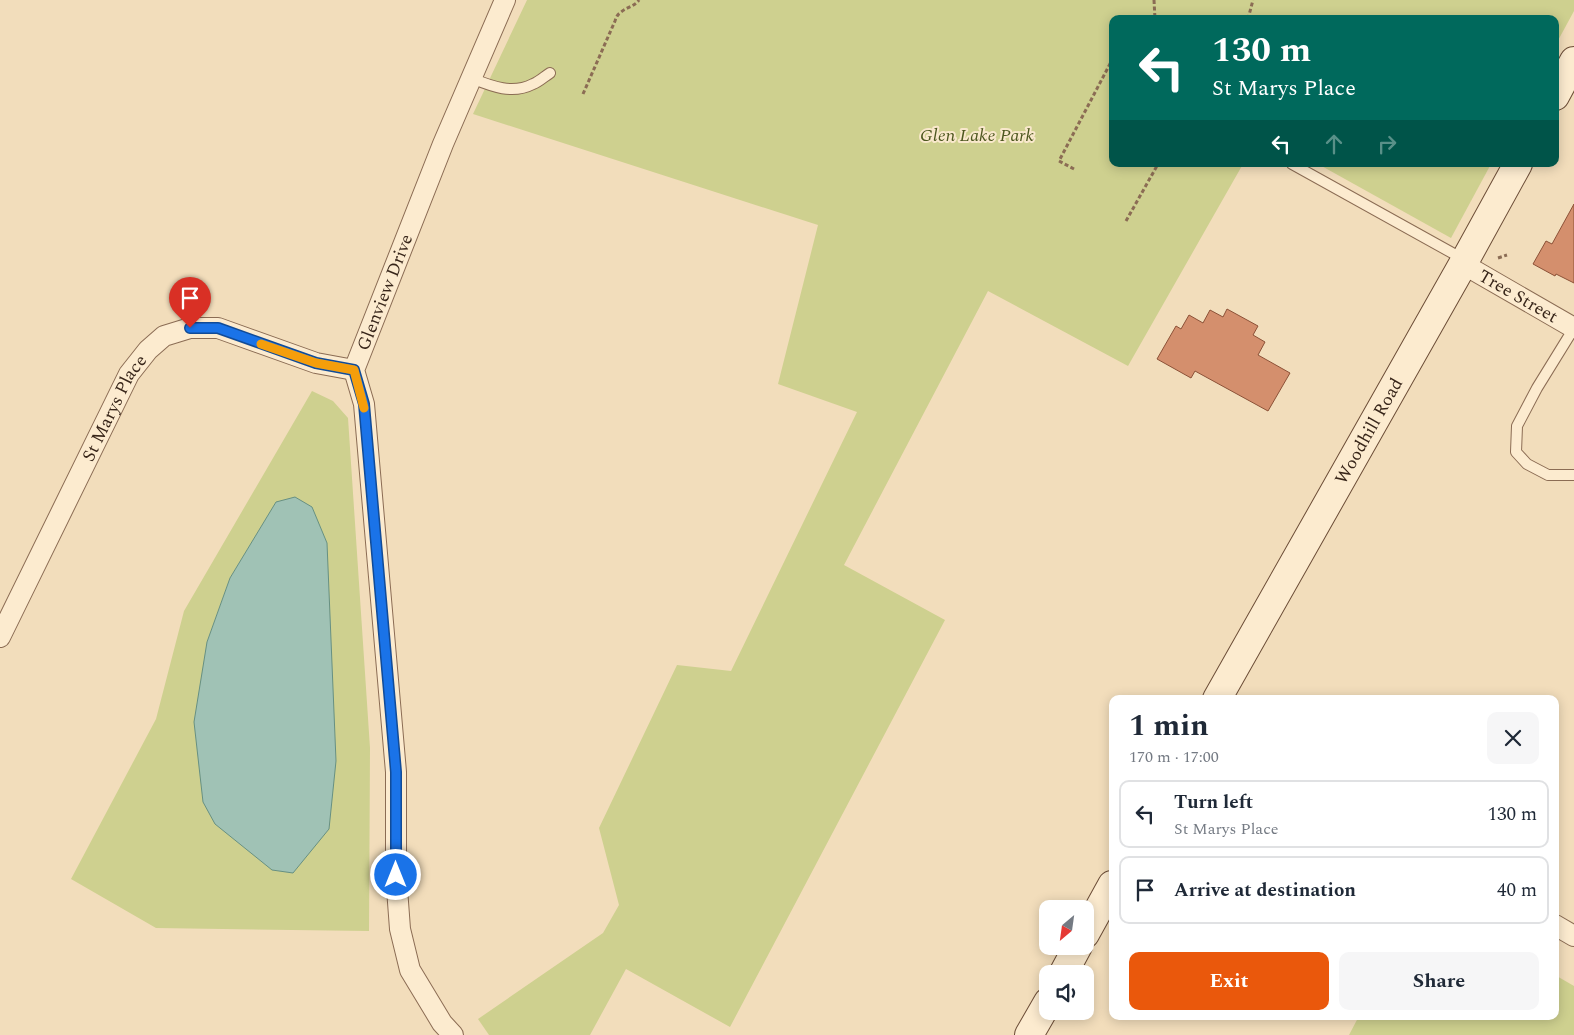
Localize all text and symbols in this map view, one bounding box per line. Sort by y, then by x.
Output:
text: 130 m [1212,24,1311,77]
icon: left [1129,35,1194,100]
text: St Marys Place [1212,72,1356,105]
park label: Glen Lake Park [920,122,1034,149]
icon: left [1267,130,1295,158]
icon: ahead [1320,130,1348,158]
icon: right [1373,130,1401,158]
street label: Glenview Drive [350,230,420,355]
street label: Tree Street [1473,263,1563,330]
pin [169,277,211,328]
icon: arrive [176,284,204,312]
street label: St Marys Place [75,349,154,466]
street label: Woodhill Road [1328,373,1410,489]
text: 1 min [1129,703,1209,749]
button: close [1487,712,1539,764]
text: 170 m · 17:00 [1129,745,1219,769]
text: Turn left [1174,788,1253,817]
icon: left [1131,800,1159,828]
text: 130 m [1487,800,1537,829]
text: St Marys Place [1174,817,1279,841]
position arrow [369,848,421,900]
icon: arrive [1131,876,1159,904]
text: Arrive at destination [1174,876,1356,905]
text: 40 m [1497,876,1537,905]
north arrow [1039,900,1094,955]
map controls [1039,900,1094,1020]
button: Exit [1129,952,1329,1010]
button: Share [1339,952,1539,1010]
button: sound [1039,965,1094,1020]

